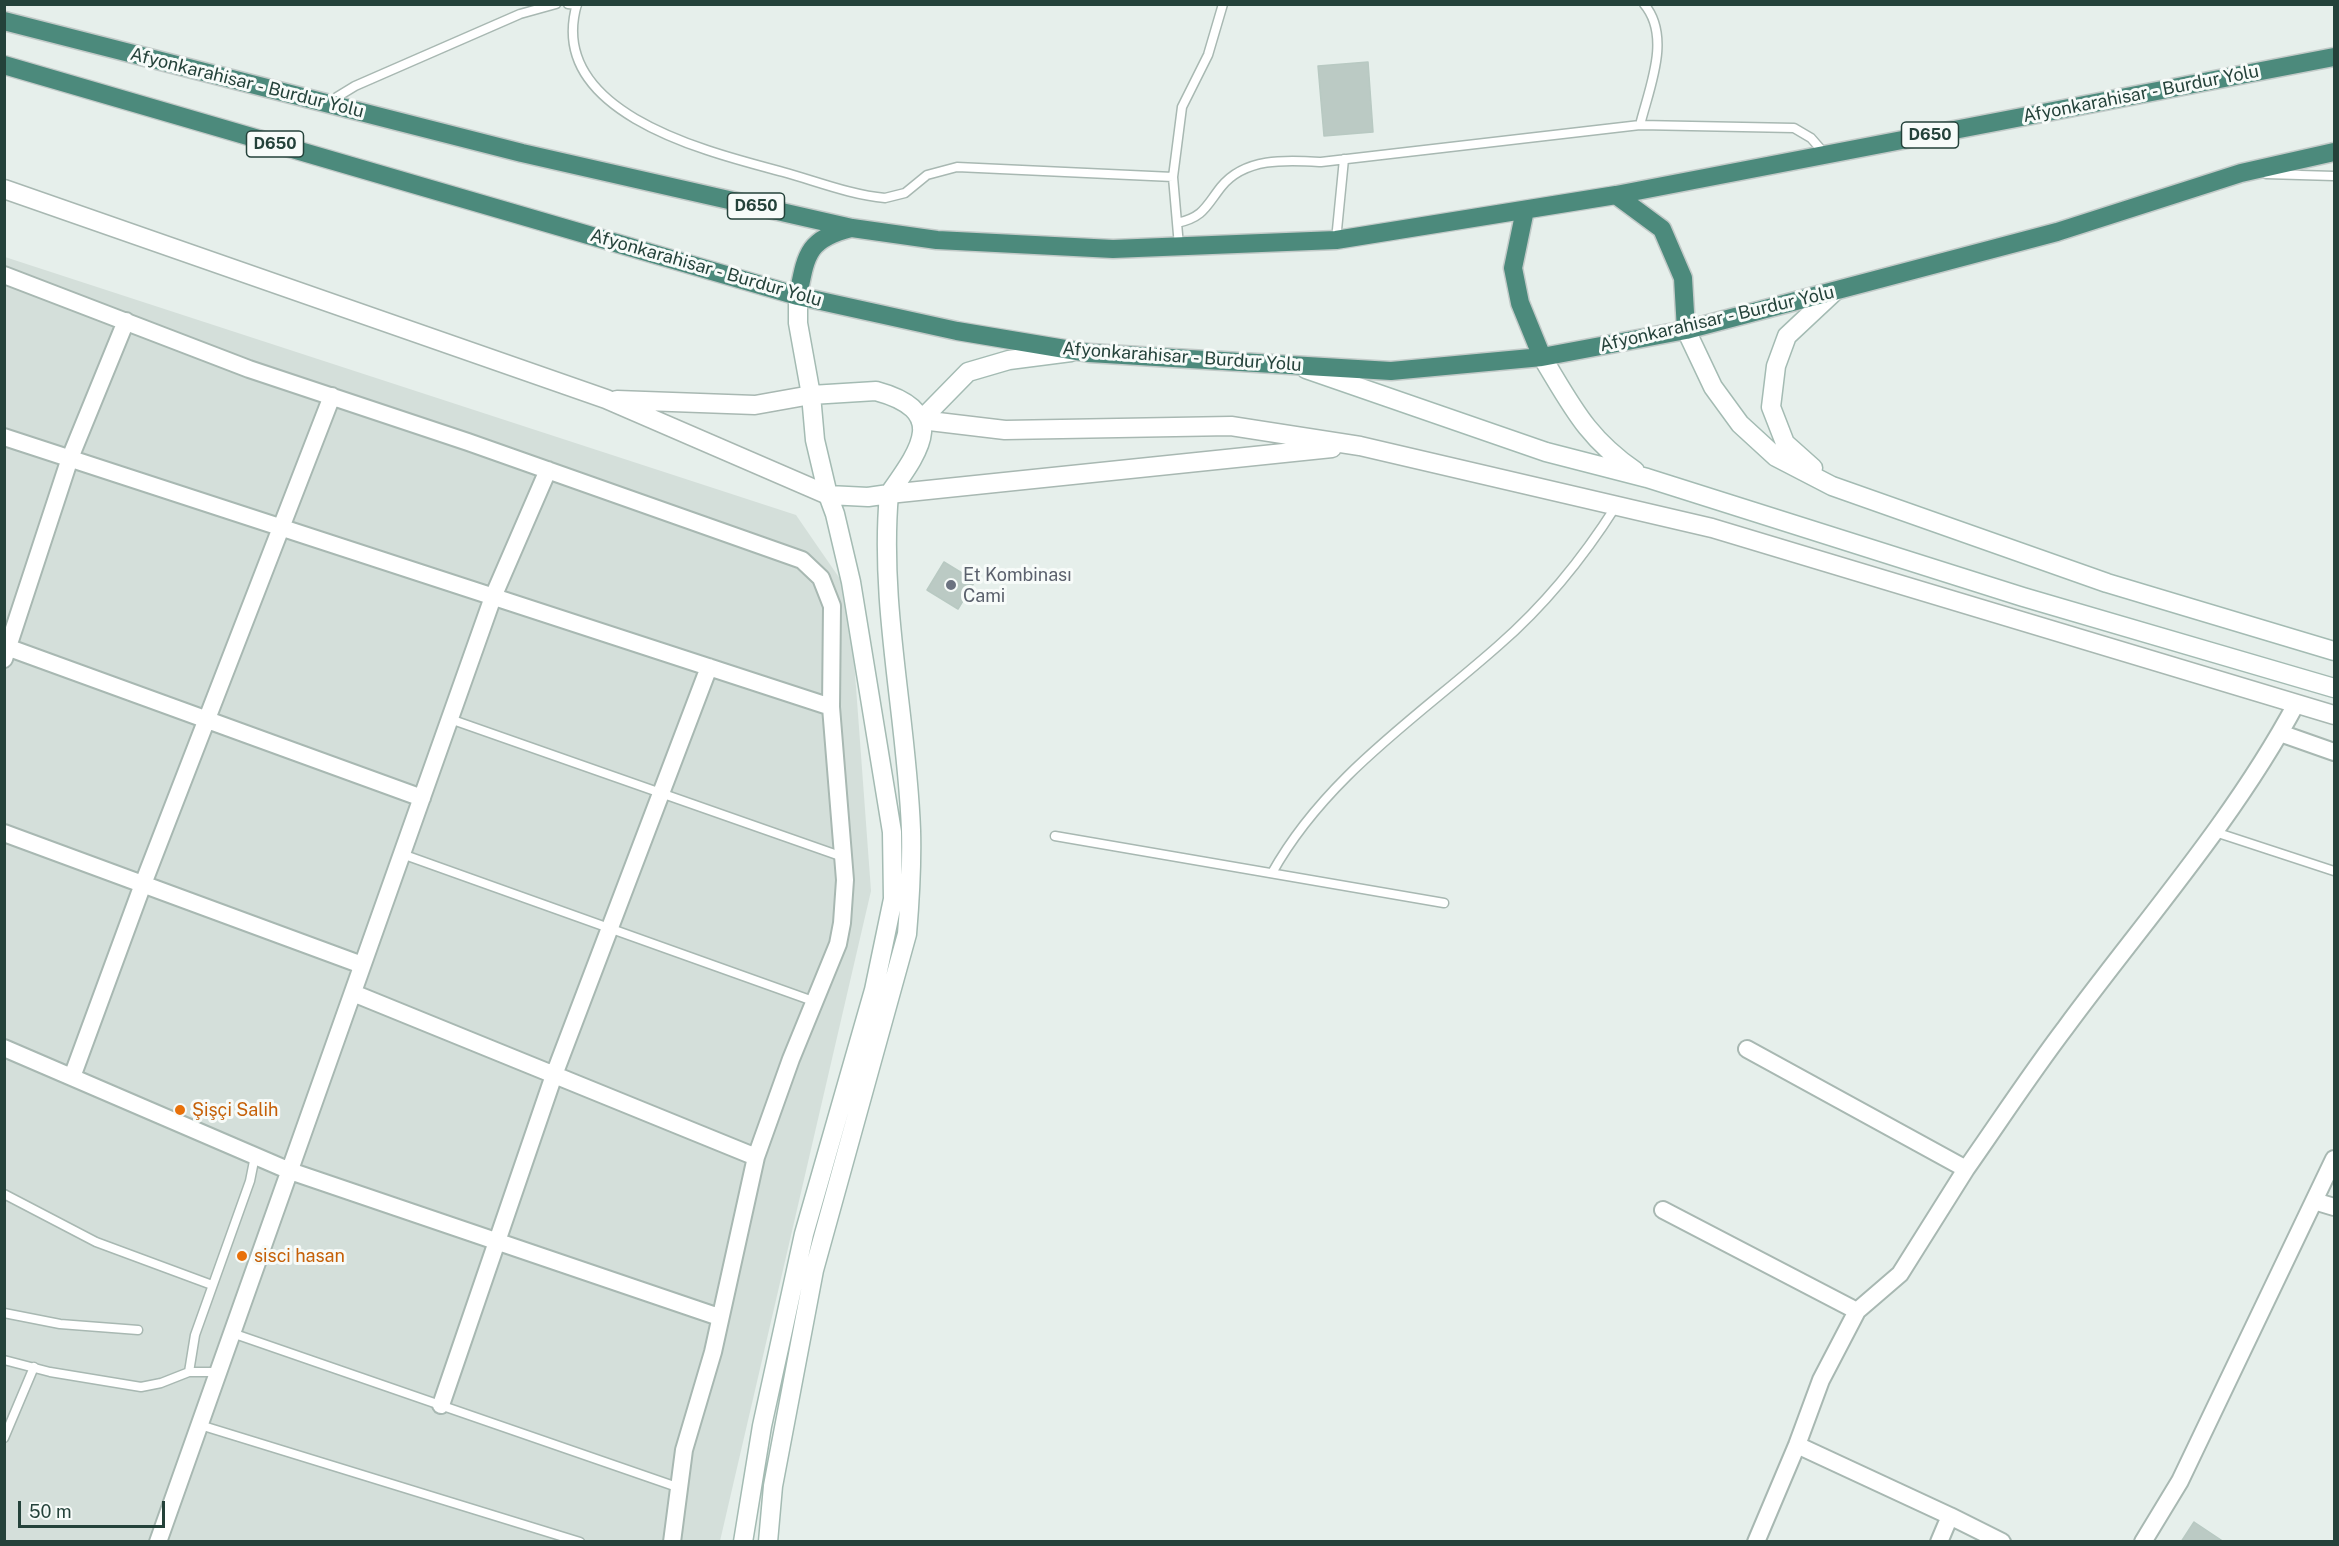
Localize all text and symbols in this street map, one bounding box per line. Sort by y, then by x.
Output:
street label: Afyonkarahisar - Burdur Yolu [128,43,366,123]
street label: Afyonkarahisar - Burdur Yolu [2021,61,2261,127]
road number: D650 [1902,122,1958,148]
road number: D650 [246,131,304,157]
road number: D650 [728,193,784,219]
street label: Afyonkarahisar - Burdur Yolu [588,225,824,311]
street label: Afyonkarahisar - Burdur Yolu [1598,281,1836,357]
street label: Afyonkarahisar - Burdur Yolu [1062,338,1302,376]
place label: Et Kombinası Cami [963,564,1072,606]
marker: Et Kombinası Cami [944,578,958,592]
place label: Şişçi Salih [192,1099,279,1121]
marker: Şişçi Salih [173,1103,187,1117]
place label: sisci hasan [254,1245,345,1267]
marker: sisci hasan [235,1249,249,1263]
scale bar [21,1489,168,1527]
text: 50 m [29,1501,72,1522]

